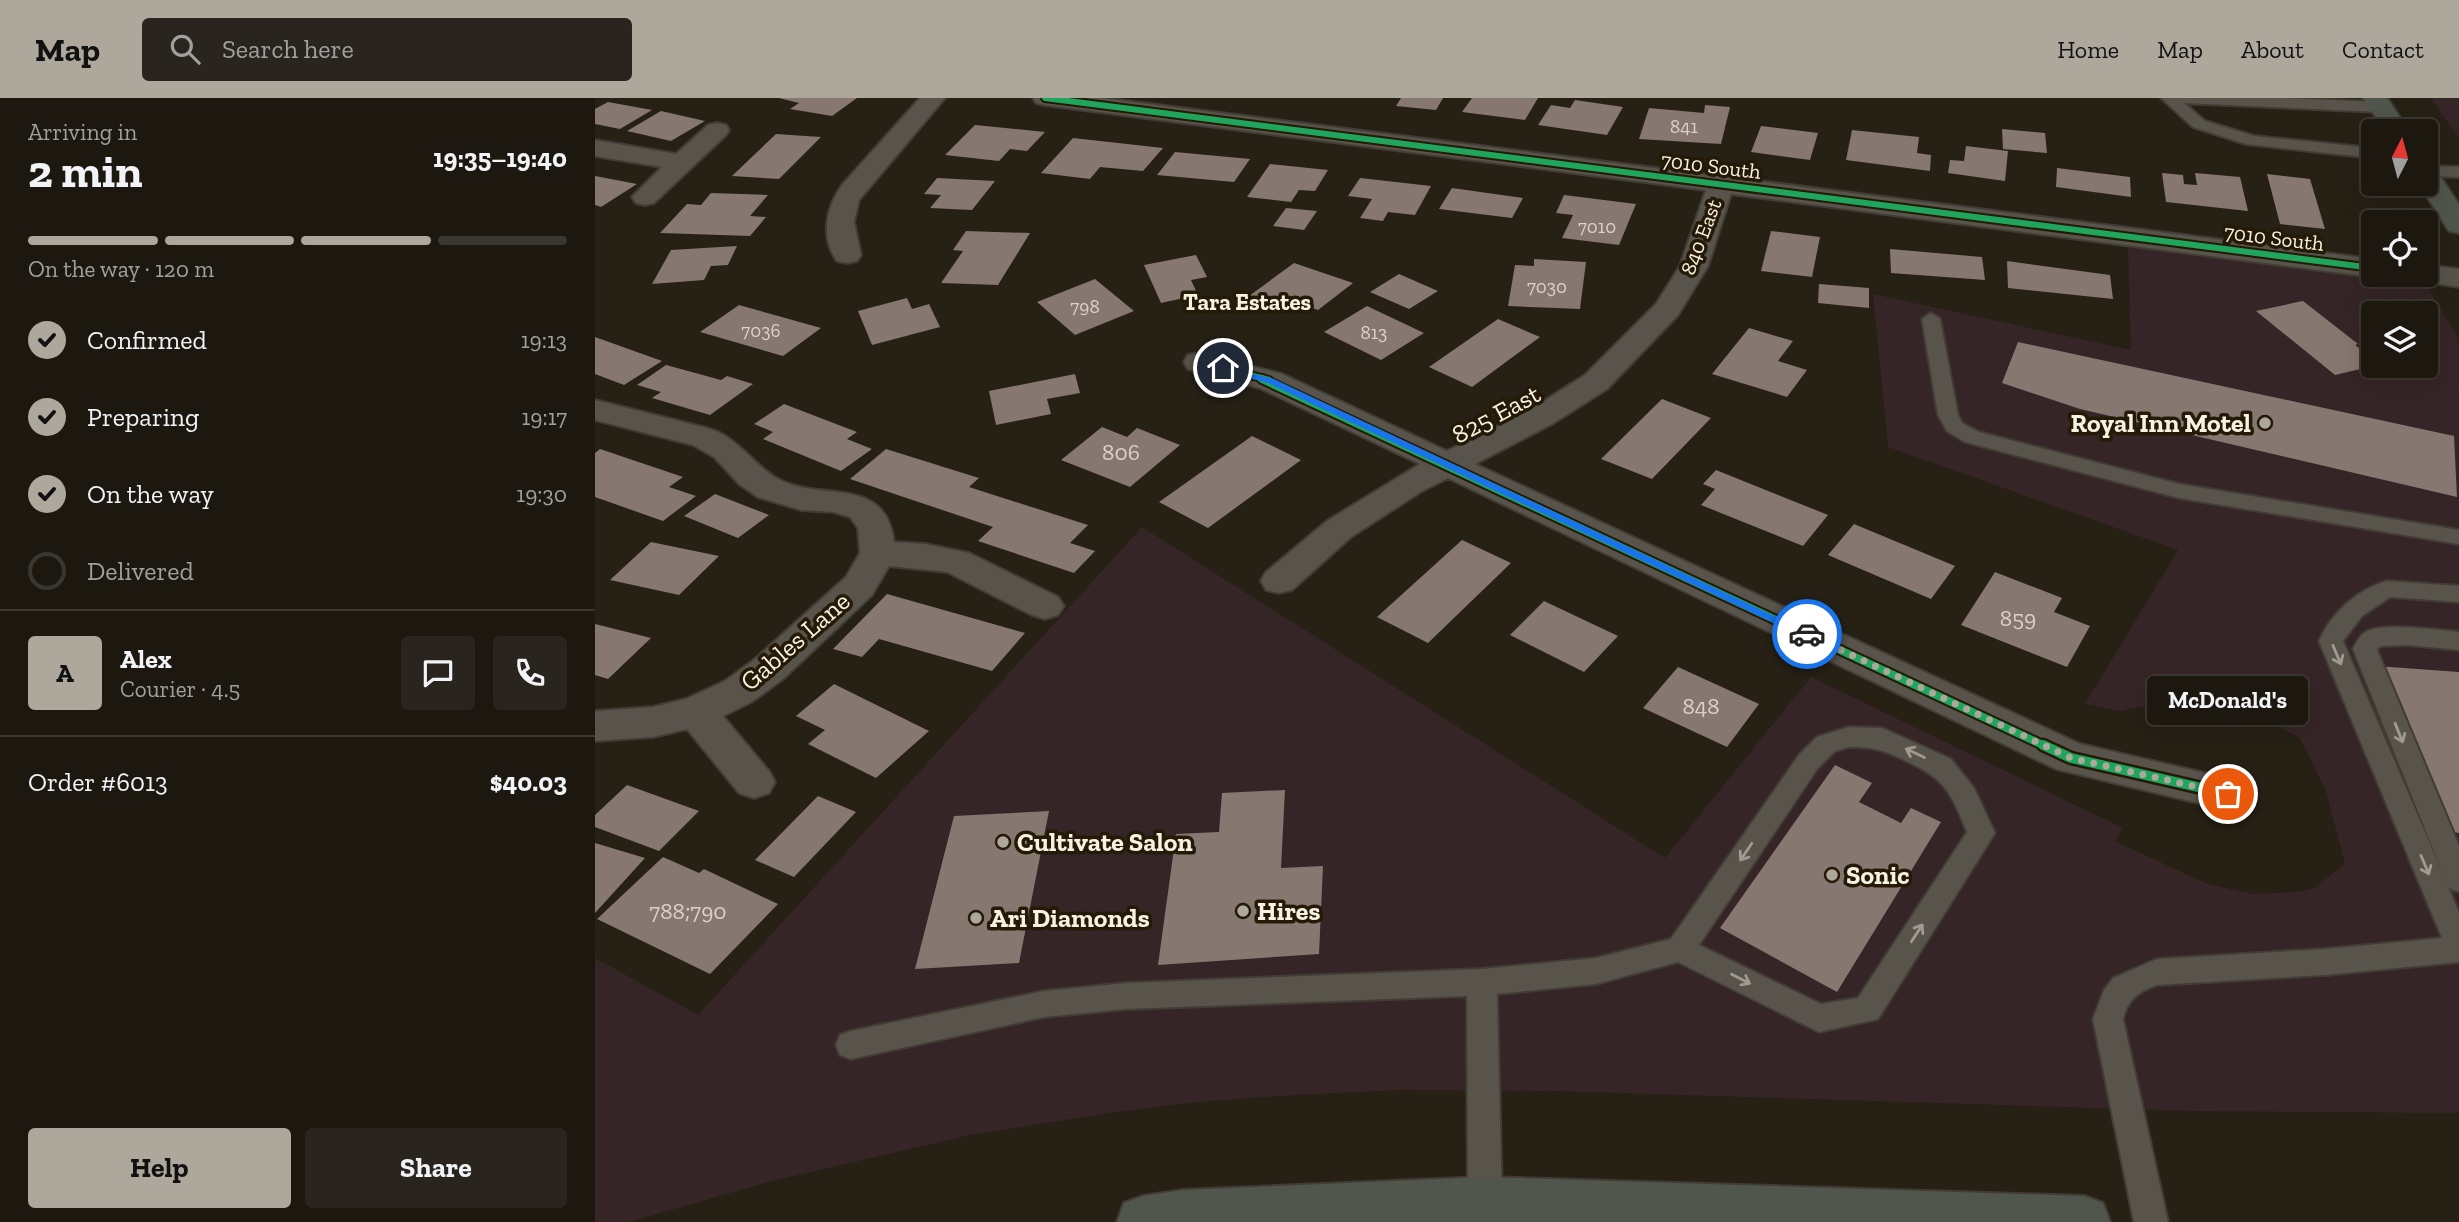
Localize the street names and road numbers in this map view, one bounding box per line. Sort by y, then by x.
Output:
street label: 7010 South [1660,147,1763,184]
street label: 840 East [1675,195,1726,278]
street label: 7010 South [2223,219,2326,256]
street label: 825 East [1446,377,1546,451]
street label: Gables Lane [734,585,856,697]

